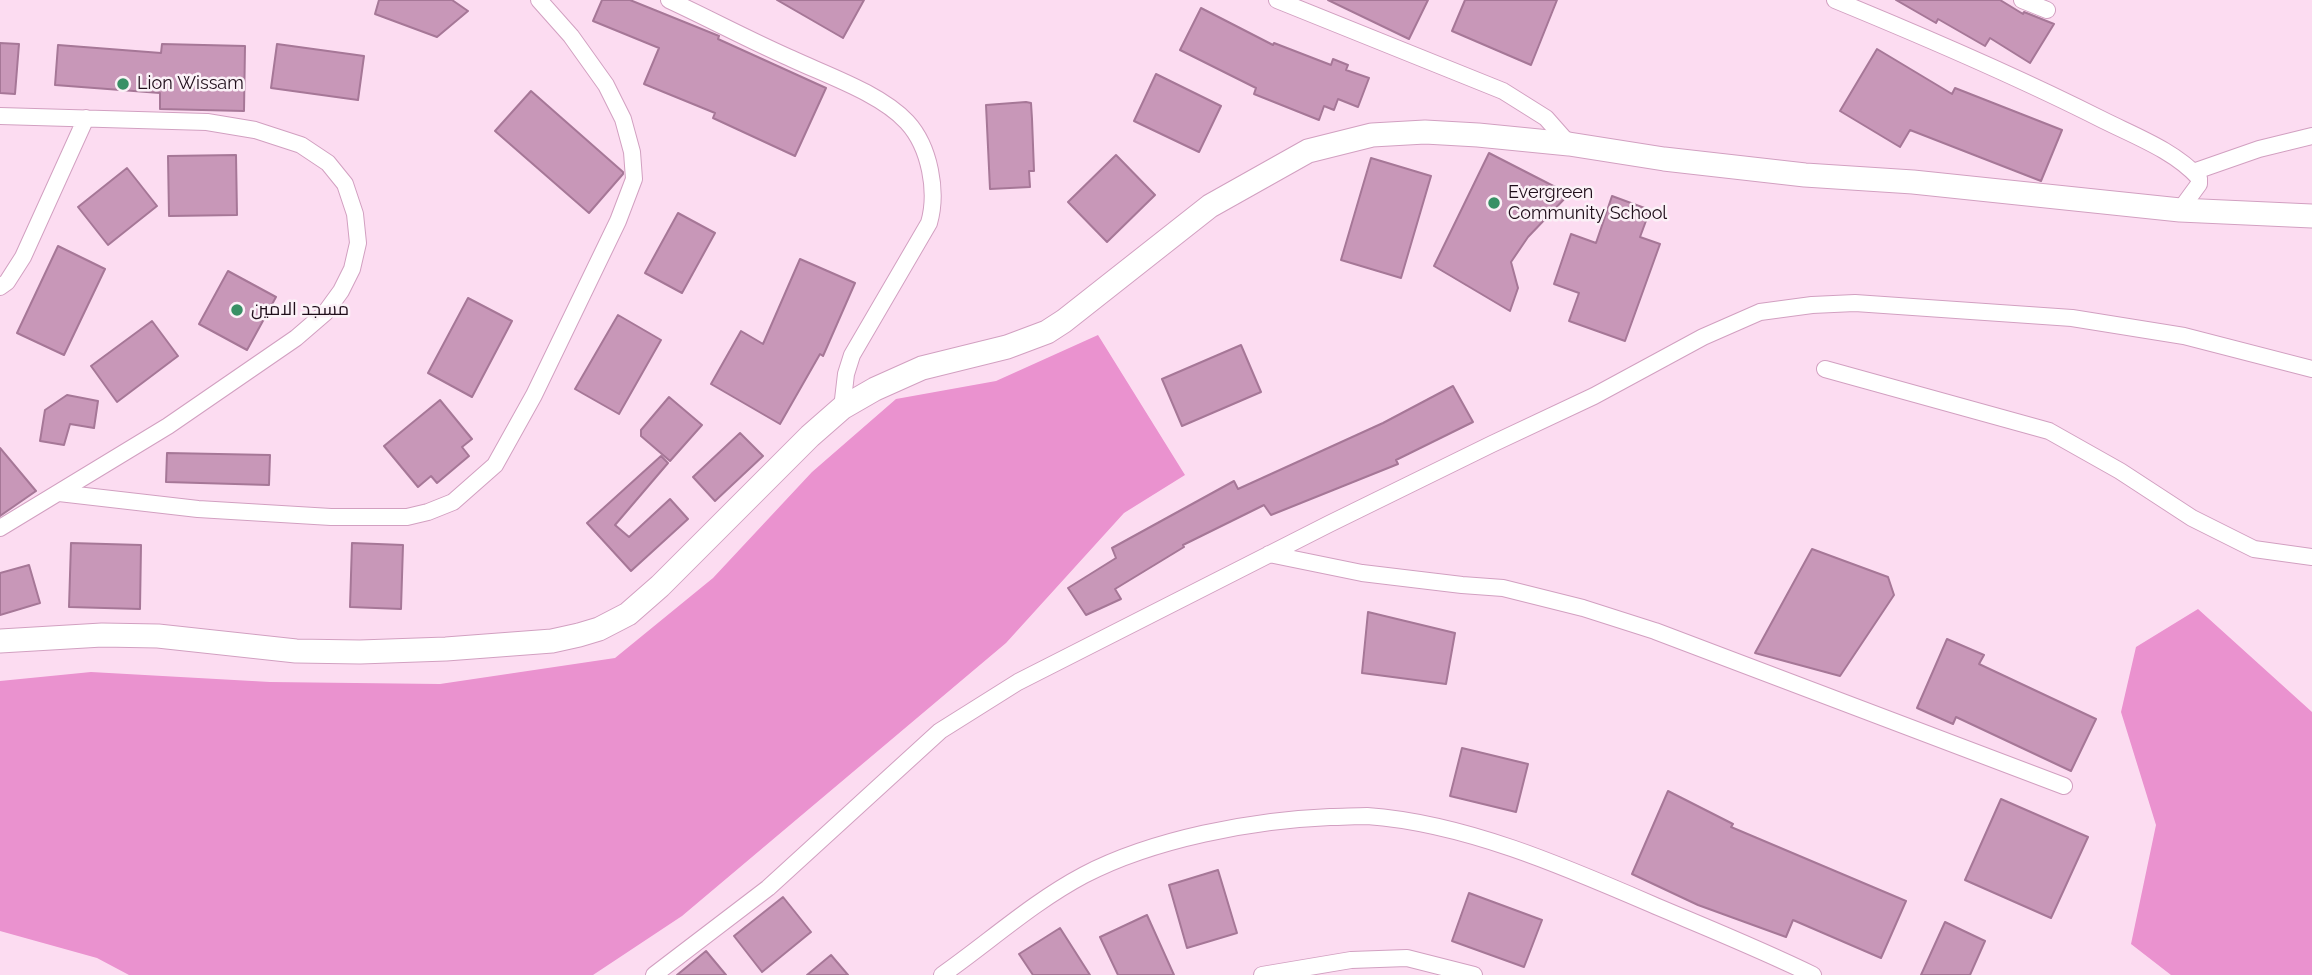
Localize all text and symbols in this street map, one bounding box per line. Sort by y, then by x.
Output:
place label: Lion Wissam [137,73,244,95]
marker: Lion Wissam [115,76,131,92]
place label: Evergreen Community School [1508,182,1667,224]
marker: Evergreen Community School [1486,195,1502,211]
place label: مسجد الامين [251,299,349,321]
marker: مسجد الامين [229,302,245,318]

